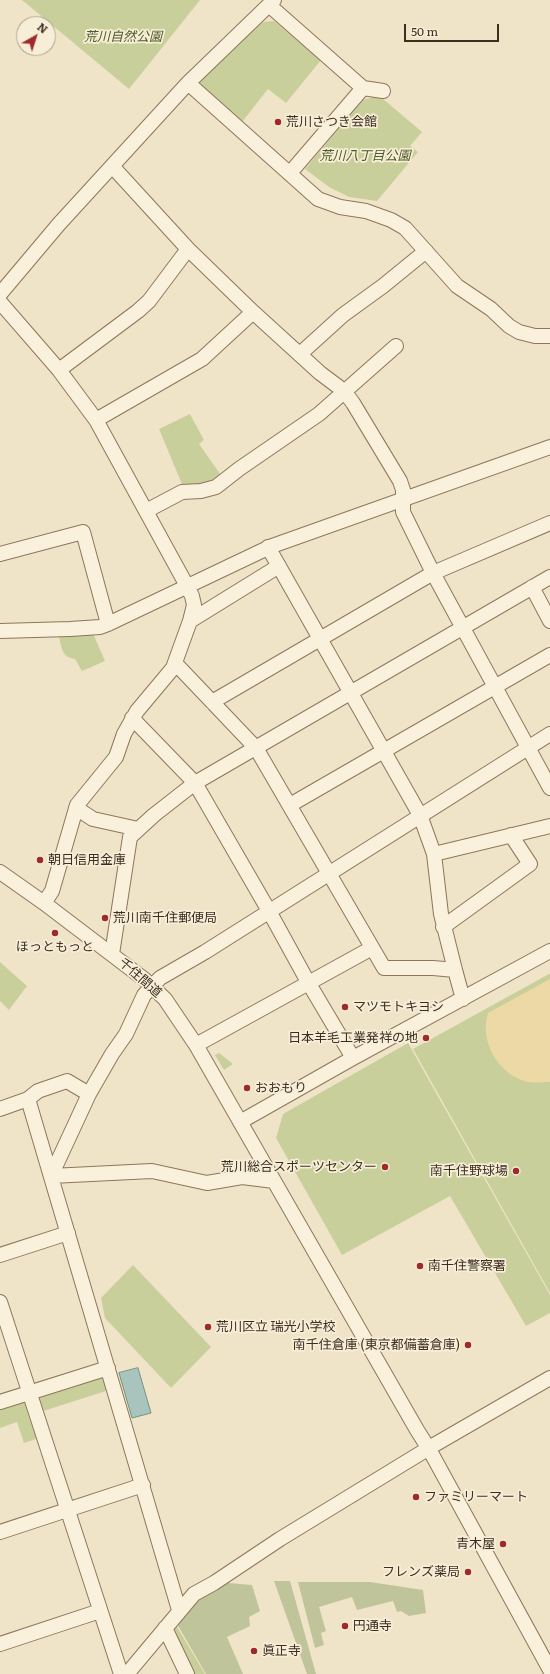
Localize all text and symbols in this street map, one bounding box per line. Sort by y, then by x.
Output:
north arrow [16,16,56,56]
scale bar [406,16,501,42]
text: N [34,18,52,37]
text: 50 m [411,22,438,40]
park label: 荒川自然公園 [84,29,162,45]
place label: 荒川さつき会館 [286,114,377,130]
marker: 荒川さつき会館 [273,117,283,127]
park label: 荒川八丁目公園 [320,148,410,164]
place label: 朝日信用金庫 [48,852,126,868]
marker: 朝日信用金庫 [35,855,45,865]
place label: 荒川南千住郵便局 [113,910,217,926]
marker: 荒川南千住郵便局 [100,913,110,923]
marker: ほっともっと [50,928,60,938]
place label: ほっともっと [16,939,94,955]
street label: 千住間道 [115,955,165,1001]
place label: マツモトキヨシ [353,999,444,1015]
marker: マツモトキヨシ [340,1002,350,1012]
place label: 日本羊毛工業発祥の地 [288,1030,418,1046]
marker: 日本羊毛工業発祥の地 [421,1033,431,1043]
place label: おおもり [255,1080,307,1096]
marker: おおもり [242,1083,252,1093]
place label: 荒川総合スポーツセンター [221,1159,377,1175]
marker: 荒川総合スポーツセンター [380,1162,390,1172]
place label: 南千住野球場 [430,1163,508,1179]
marker: 南千住野球場 [511,1166,521,1176]
place label: 南千住警察署 [428,1258,506,1274]
marker: 南千住警察署 [415,1261,425,1271]
place label: 荒川区立 瑞光小学校 [216,1319,336,1335]
marker: 荒川区立 瑞光小学校 [203,1322,213,1332]
place label: 南千住倉庫 (東京都備蓄倉庫) [293,1337,460,1353]
marker: 南千住倉庫 (東京都備蓄倉庫) [463,1340,473,1350]
place label: ファミリーマート [424,1489,528,1505]
marker: ファミリーマート [411,1492,421,1502]
place label: 青木屋 [456,1536,495,1552]
marker: 青木屋 [498,1539,508,1549]
place label: フレンズ薬局 [382,1564,460,1580]
marker: フレンズ薬局 [463,1567,473,1577]
place label: 円通寺 [353,1618,392,1634]
marker: 円通寺 [340,1621,350,1631]
place label: 眞正寺 [262,1643,301,1659]
marker: 眞正寺 [249,1646,259,1656]

